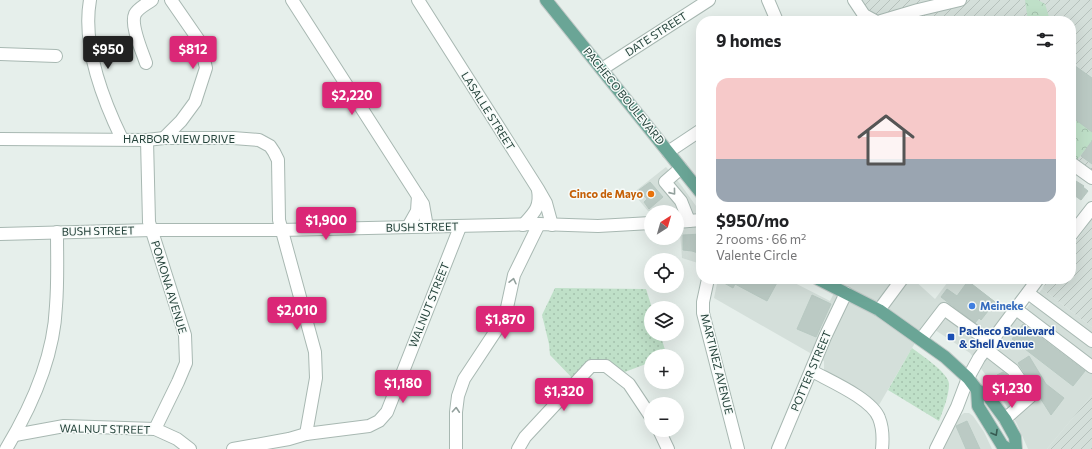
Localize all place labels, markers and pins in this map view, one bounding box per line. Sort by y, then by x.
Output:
pin: $950 [84,36,132,70]
pin: $812 [169,36,217,70]
pin: $2,220 [319,82,385,116]
place label: Cinco de Mayo [569,187,643,200]
marker: Cinco de Mayo [646,189,656,199]
pin: $1,900 [293,207,359,241]
pin: $2,010 [264,297,330,331]
place label: Meineke [980,299,1024,312]
marker: Meineke [967,301,977,311]
pin: $1,870 [472,306,538,340]
place label: Pacheco Boulevard & Shell Avenue [959,324,1055,350]
marker: Pacheco Boulevard & Shell Avenue [946,332,956,342]
pin: $1,180 [370,370,436,404]
pin: $1,230 [979,375,1045,409]
pin: $1,320 [531,378,597,412]

